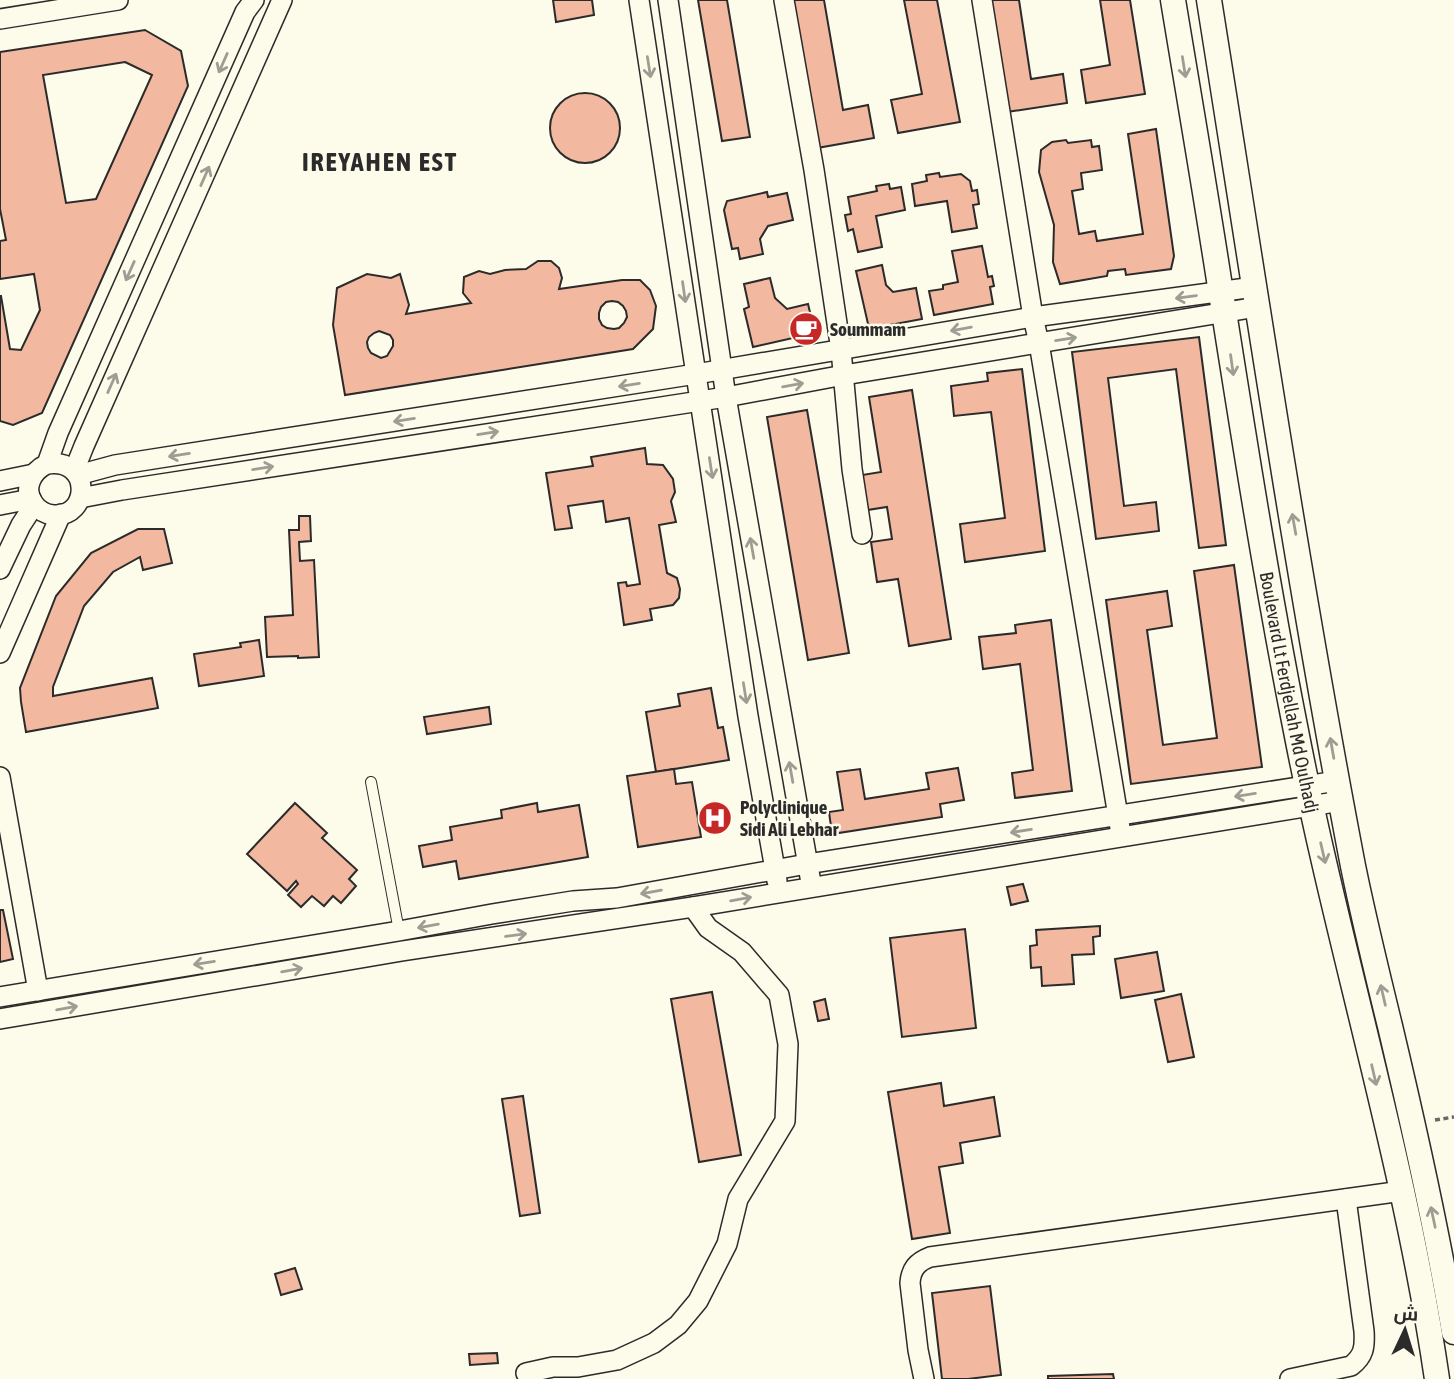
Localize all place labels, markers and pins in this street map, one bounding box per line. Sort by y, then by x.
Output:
cafe icon: Soummam [787,310,825,348]
place label: Soummam [830,318,906,340]
place label: Polyclinique Sidi Ali Lebhar [740,796,839,840]
hospital icon: Polyclinique Sidi Ali Lebhar [696,799,734,837]

